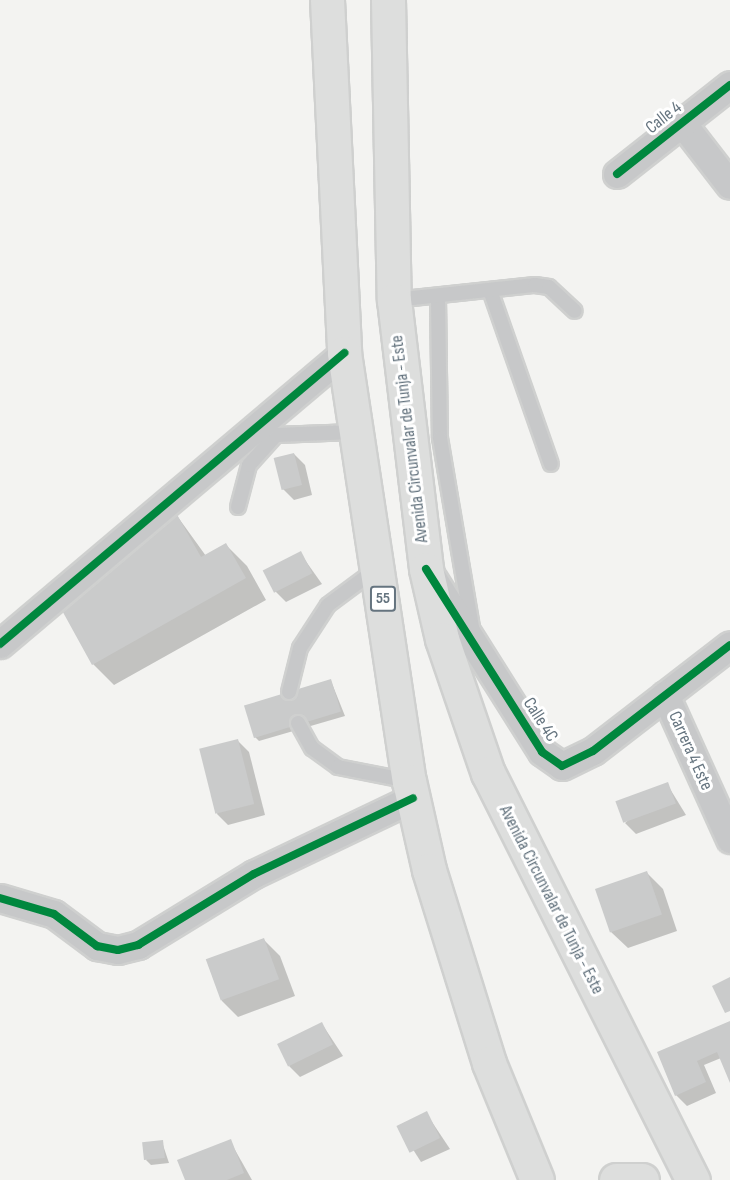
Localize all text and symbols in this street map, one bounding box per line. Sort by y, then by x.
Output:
street label: Calle 4 [642,97,686,139]
street label: Avenida Circunvalar de Tunja - Este [387,334,433,544]
road number: 55 [370,586,397,612]
street label: Calle 4C [518,694,562,746]
street label: Carrera 4 Este [663,708,717,794]
street label: Avenida Circunvalar de Tunja - Este [494,802,608,998]

